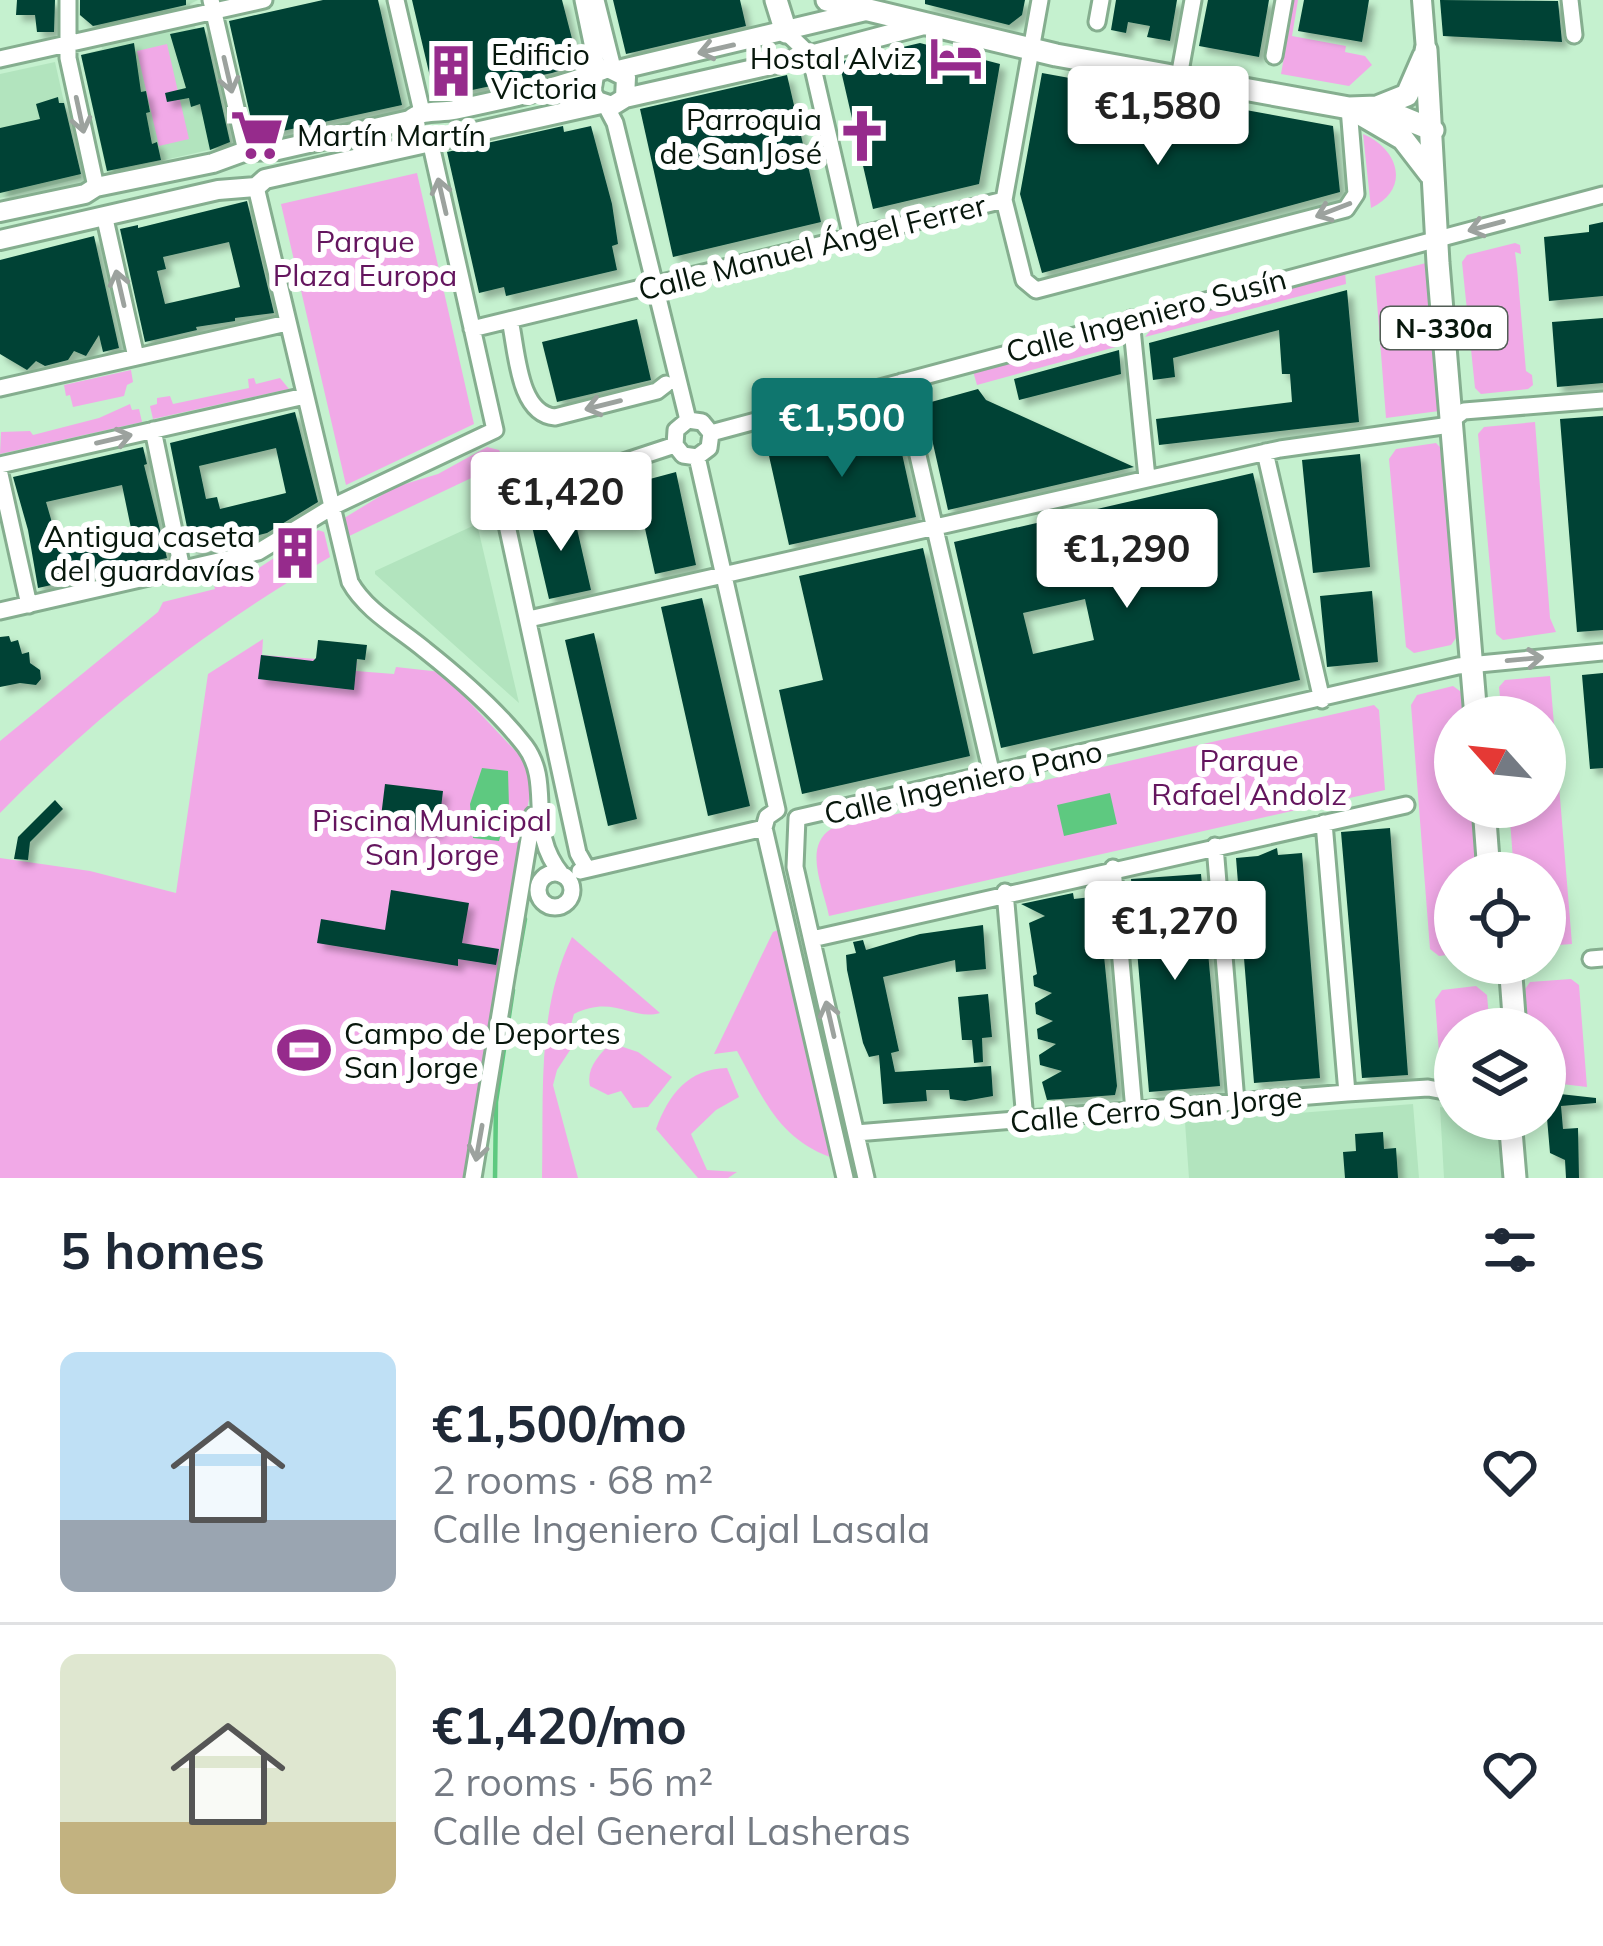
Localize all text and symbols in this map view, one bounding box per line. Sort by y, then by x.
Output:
hotel icon: Hostal Alviz [927,29,985,87]
place label: Edificio Victoria [491,35,597,107]
one-way arrow [697,38,735,61]
place label: Hostal Alviz [750,39,916,77]
building icon: Edificio Victoria [422,42,480,100]
one-way arrow [218,56,241,94]
pin: €1,580 [1060,66,1256,168]
text: €1,580 [1095,80,1221,129]
one-way arrow [70,94,92,133]
place label: Parroquia de San José [660,100,822,172]
supermarket icon: Martín Martín [228,106,286,164]
church icon: Parroquia de San José [833,107,891,165]
place label: Martín Martín [297,116,486,154]
one-way arrow [430,178,453,216]
street label: Calle Manuel Ángel Ferrer [634,185,990,309]
one-way arrow [1315,201,1352,223]
one-way arrow [1468,217,1506,239]
park label: Parque Plaza Europa [273,222,457,294]
street label: Calle Ingeniero Susín [1002,259,1290,371]
one-way arrow [108,270,131,308]
road number: N-330a [1381,307,1507,349]
pin: €1,500 [744,378,940,480]
text: €1,500 [779,392,905,441]
one-way arrow [584,395,622,417]
one-way arrow [95,427,133,449]
pin: €1,420 [463,452,659,554]
text: €1,420 [498,466,624,515]
pin: €1,290 [1029,509,1225,611]
place label: Antigua caseta del guardavías [44,517,255,589]
text: €1,290 [1064,523,1190,572]
building icon: Antigua caseta del guardavías [266,524,324,582]
one-way arrow [1505,647,1544,670]
north arrow [1434,696,1566,828]
map controls [1434,696,1566,1140]
street label: Calle Ingeniero Pano [820,731,1106,833]
park label: Parque Rafael Andolz [1151,741,1347,813]
park label: Piscina Municipal San Jorge [312,801,552,873]
button: locate [1434,852,1566,984]
pin: €1,270 [1077,881,1273,983]
text: €1,270 [1112,895,1238,944]
one-way arrow [818,1000,840,1038]
button: layers [1434,1008,1566,1140]
place label: Campo de Deportes San Jorge [344,1014,621,1086]
sports icon: Campo de Deportes San Jorge [275,1021,333,1079]
street label: Calle Cerro San Jorge [1008,1077,1304,1141]
one-way arrow [466,1123,489,1162]
icon: filters [1477,1217,1543,1283]
text: 5 homes [60,1218,265,1282]
text: €1,500/mo [432,1391,687,1455]
icon: home [156,1400,300,1544]
icon: heart [1477,1439,1543,1505]
text: 2 rooms · 68 m² [432,1455,713,1504]
text: Calle Ingeniero Cajal Lasala [432,1504,930,1553]
text: €1,420/mo [432,1693,687,1757]
icon: home [156,1702,300,1846]
icon: heart [1477,1741,1543,1807]
text: 2 rooms · 56 m² [432,1757,713,1806]
text: Calle del General Lasheras [432,1806,911,1855]

